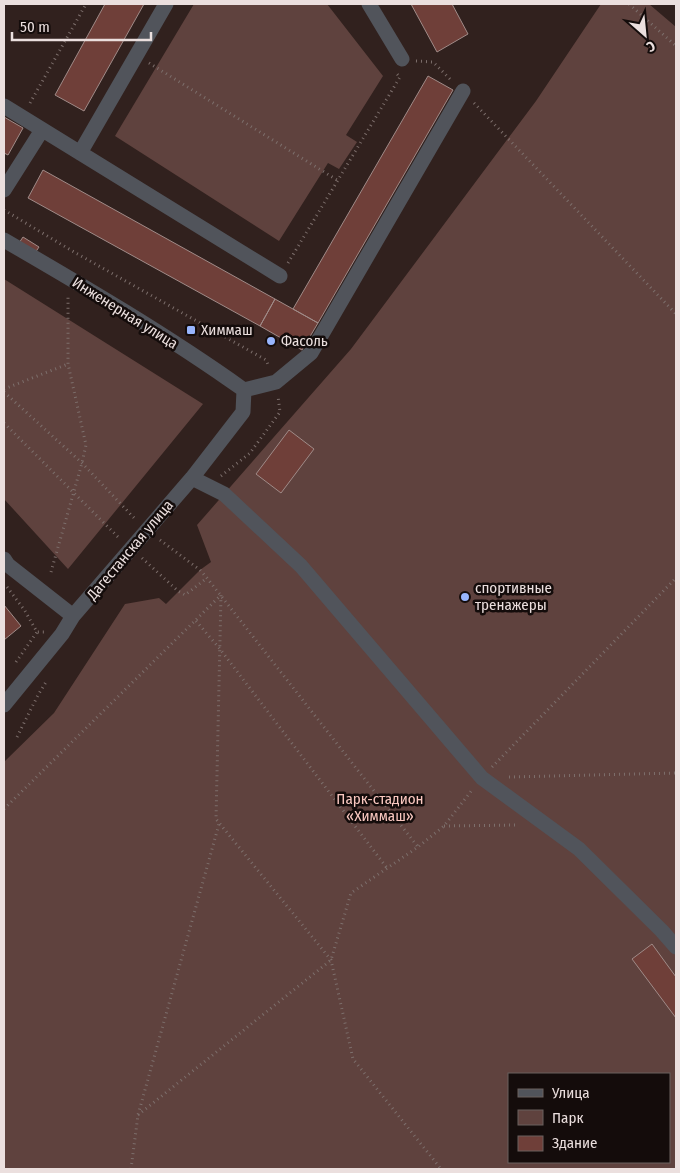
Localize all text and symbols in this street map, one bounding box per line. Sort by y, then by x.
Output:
scale bar [12,10,151,42]
north arrow [620,10,670,60]
text: 50 m [20,18,50,36]
text: С [643,37,658,56]
street label: Инженерная улица [69,273,181,353]
place label: Химмаш [201,321,253,339]
marker: Химмаш [185,324,197,336]
place label: Фасоль [281,332,328,350]
marker: Фасоль [265,335,277,347]
street label: Дагестанская улица [82,496,177,604]
place label: спортивные тренажеры [475,579,552,614]
marker: спортивные тренажеры [459,591,471,603]
park label: Парк-стадион «Химмаш» [336,790,424,825]
legend [508,1073,670,1163]
text: Улица [551,1084,590,1102]
text: Парк [552,1109,583,1127]
text: Здание [552,1134,598,1152]

